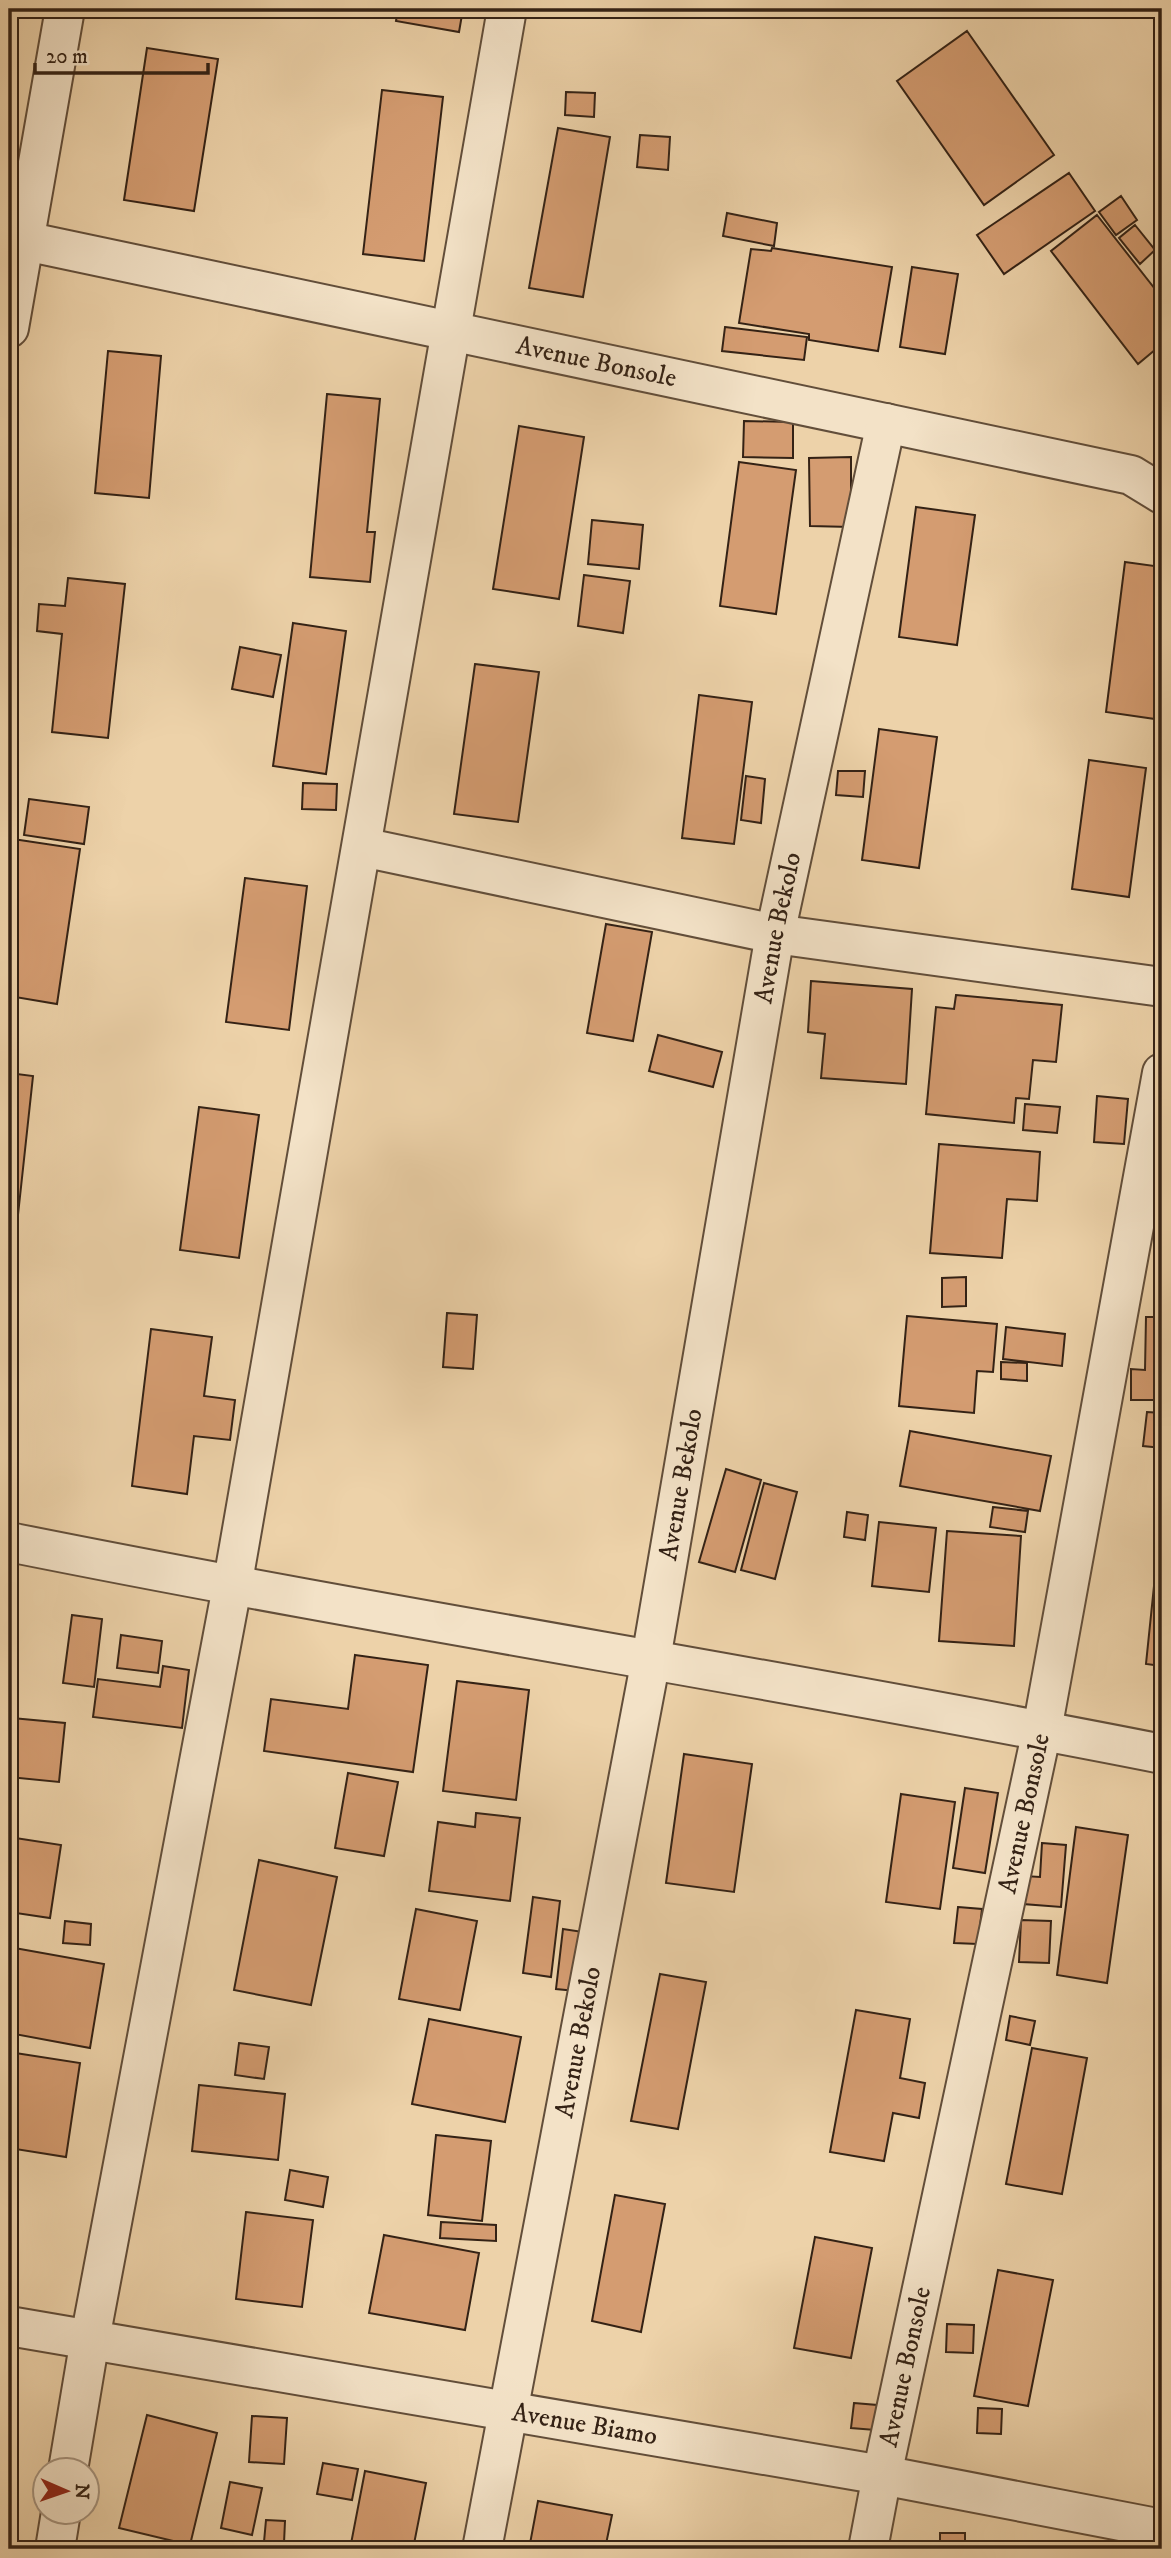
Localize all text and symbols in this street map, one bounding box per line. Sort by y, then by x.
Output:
scale bar [35,32,208,76]
text: 20 m [46,44,88,70]
street label: Avenue Bonsole [513,329,680,395]
street label: Avenue Bekolo [747,849,809,1006]
street label: Avenue Bekolo [652,1406,710,1563]
street label: Avenue Bonsole [991,1730,1057,1897]
street label: Avenue Bekolo [548,1964,609,2120]
street label: Avenue Bonsole [872,2284,938,2450]
street label: Avenue Biamo [510,2396,660,2453]
north arrow [32,2456,102,2526]
text: N [70,2483,93,2500]

